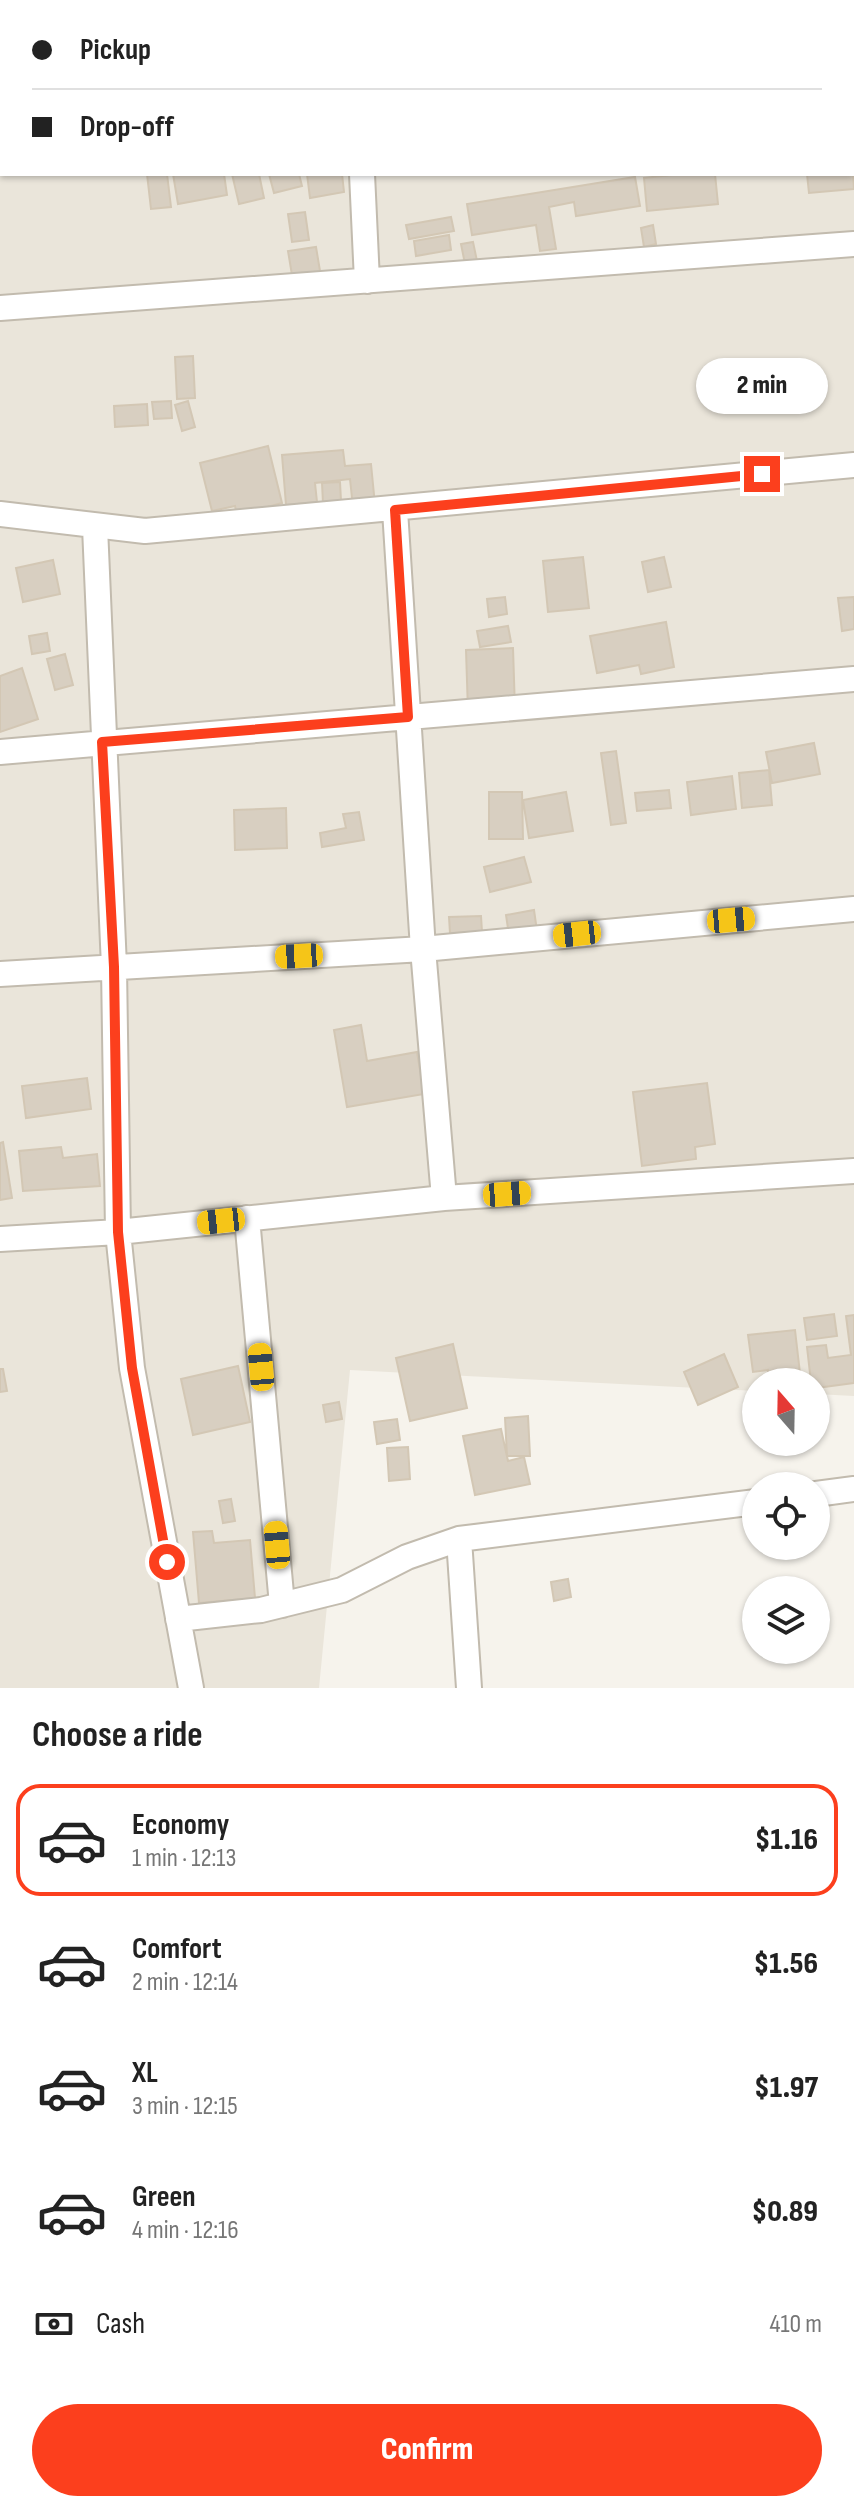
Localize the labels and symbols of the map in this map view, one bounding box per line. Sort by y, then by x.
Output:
callout: 2 min [696,358,828,414]
route end [744,456,780,492]
car [706,906,756,934]
car [552,920,602,948]
car [274,943,324,969]
car [482,1180,532,1208]
car [196,1207,246,1235]
car [247,1342,275,1392]
north arrow [742,1368,830,1456]
car [263,1520,291,1570]
route start [149,1544,185,1580]

